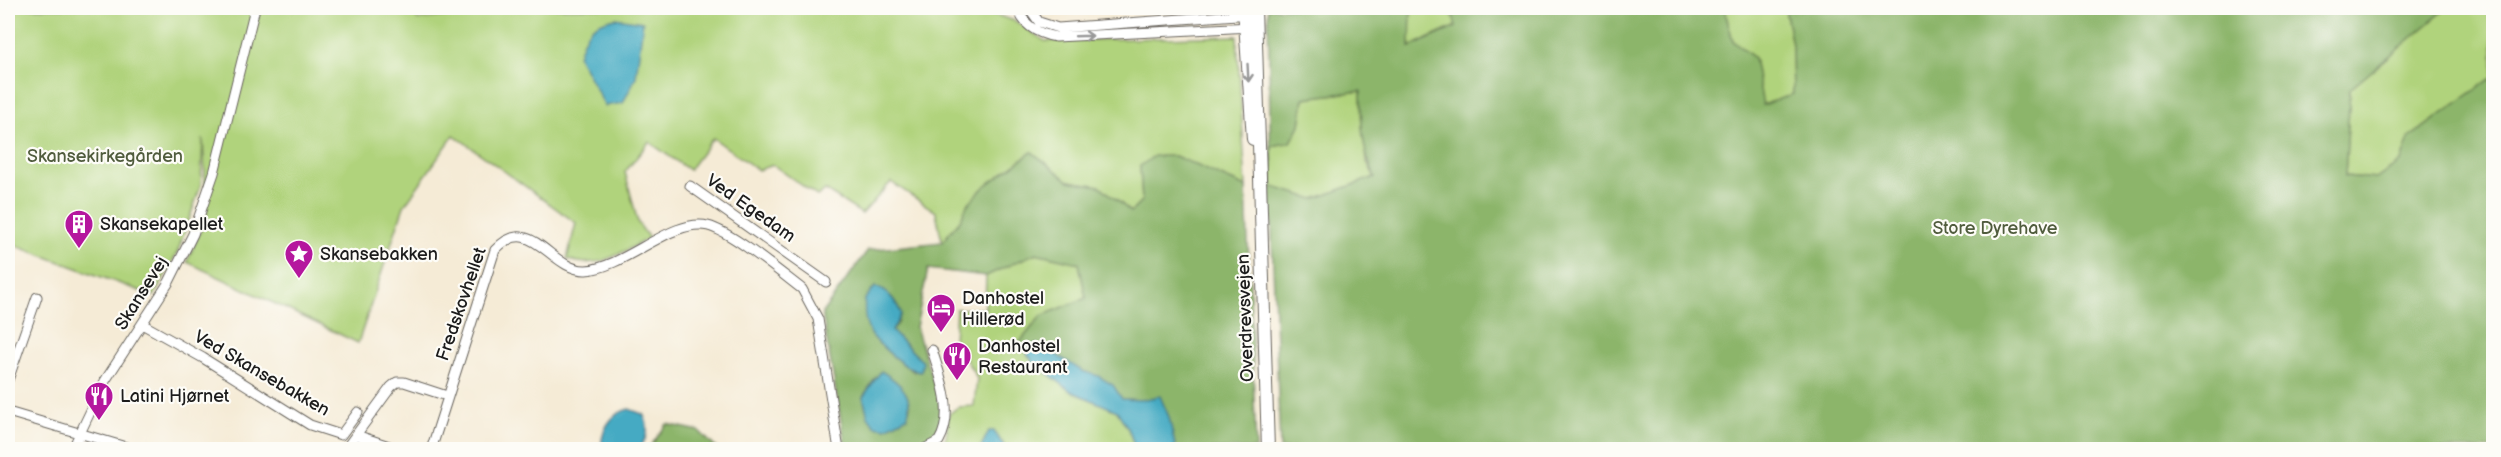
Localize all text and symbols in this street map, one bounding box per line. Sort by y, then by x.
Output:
one-way arrow [1074,30,1094,41]
one-way arrow [1242,62,1253,82]
park label: Skansekirkegården [27,146,183,167]
street label: Ved Egedam [702,170,799,247]
building icon: Skansekapellet [63,208,95,250]
place label: Skansekapellet [100,214,224,235]
park label: Store Dyrehave [1932,218,2058,239]
place icon: Skansebakken [283,238,315,280]
place label: Skansebakken [320,244,438,265]
street label: Fredskovhellet [432,244,491,364]
street label: Skansevej [111,253,172,334]
street label: Overdrevsvejen [1233,254,1258,382]
place label: Danhostel Hillerød [962,288,1044,330]
hotel icon: Danhostel Hillerød [925,292,957,334]
street label: Ved Skansebakken [190,326,333,421]
place label: Danhostel Restaurant [978,336,1068,378]
restaurant icon: Danhostel Restaurant [941,340,973,382]
restaurant icon: Latini Hjørnet [83,380,115,422]
place label: Latini Hjørnet [120,386,230,407]

